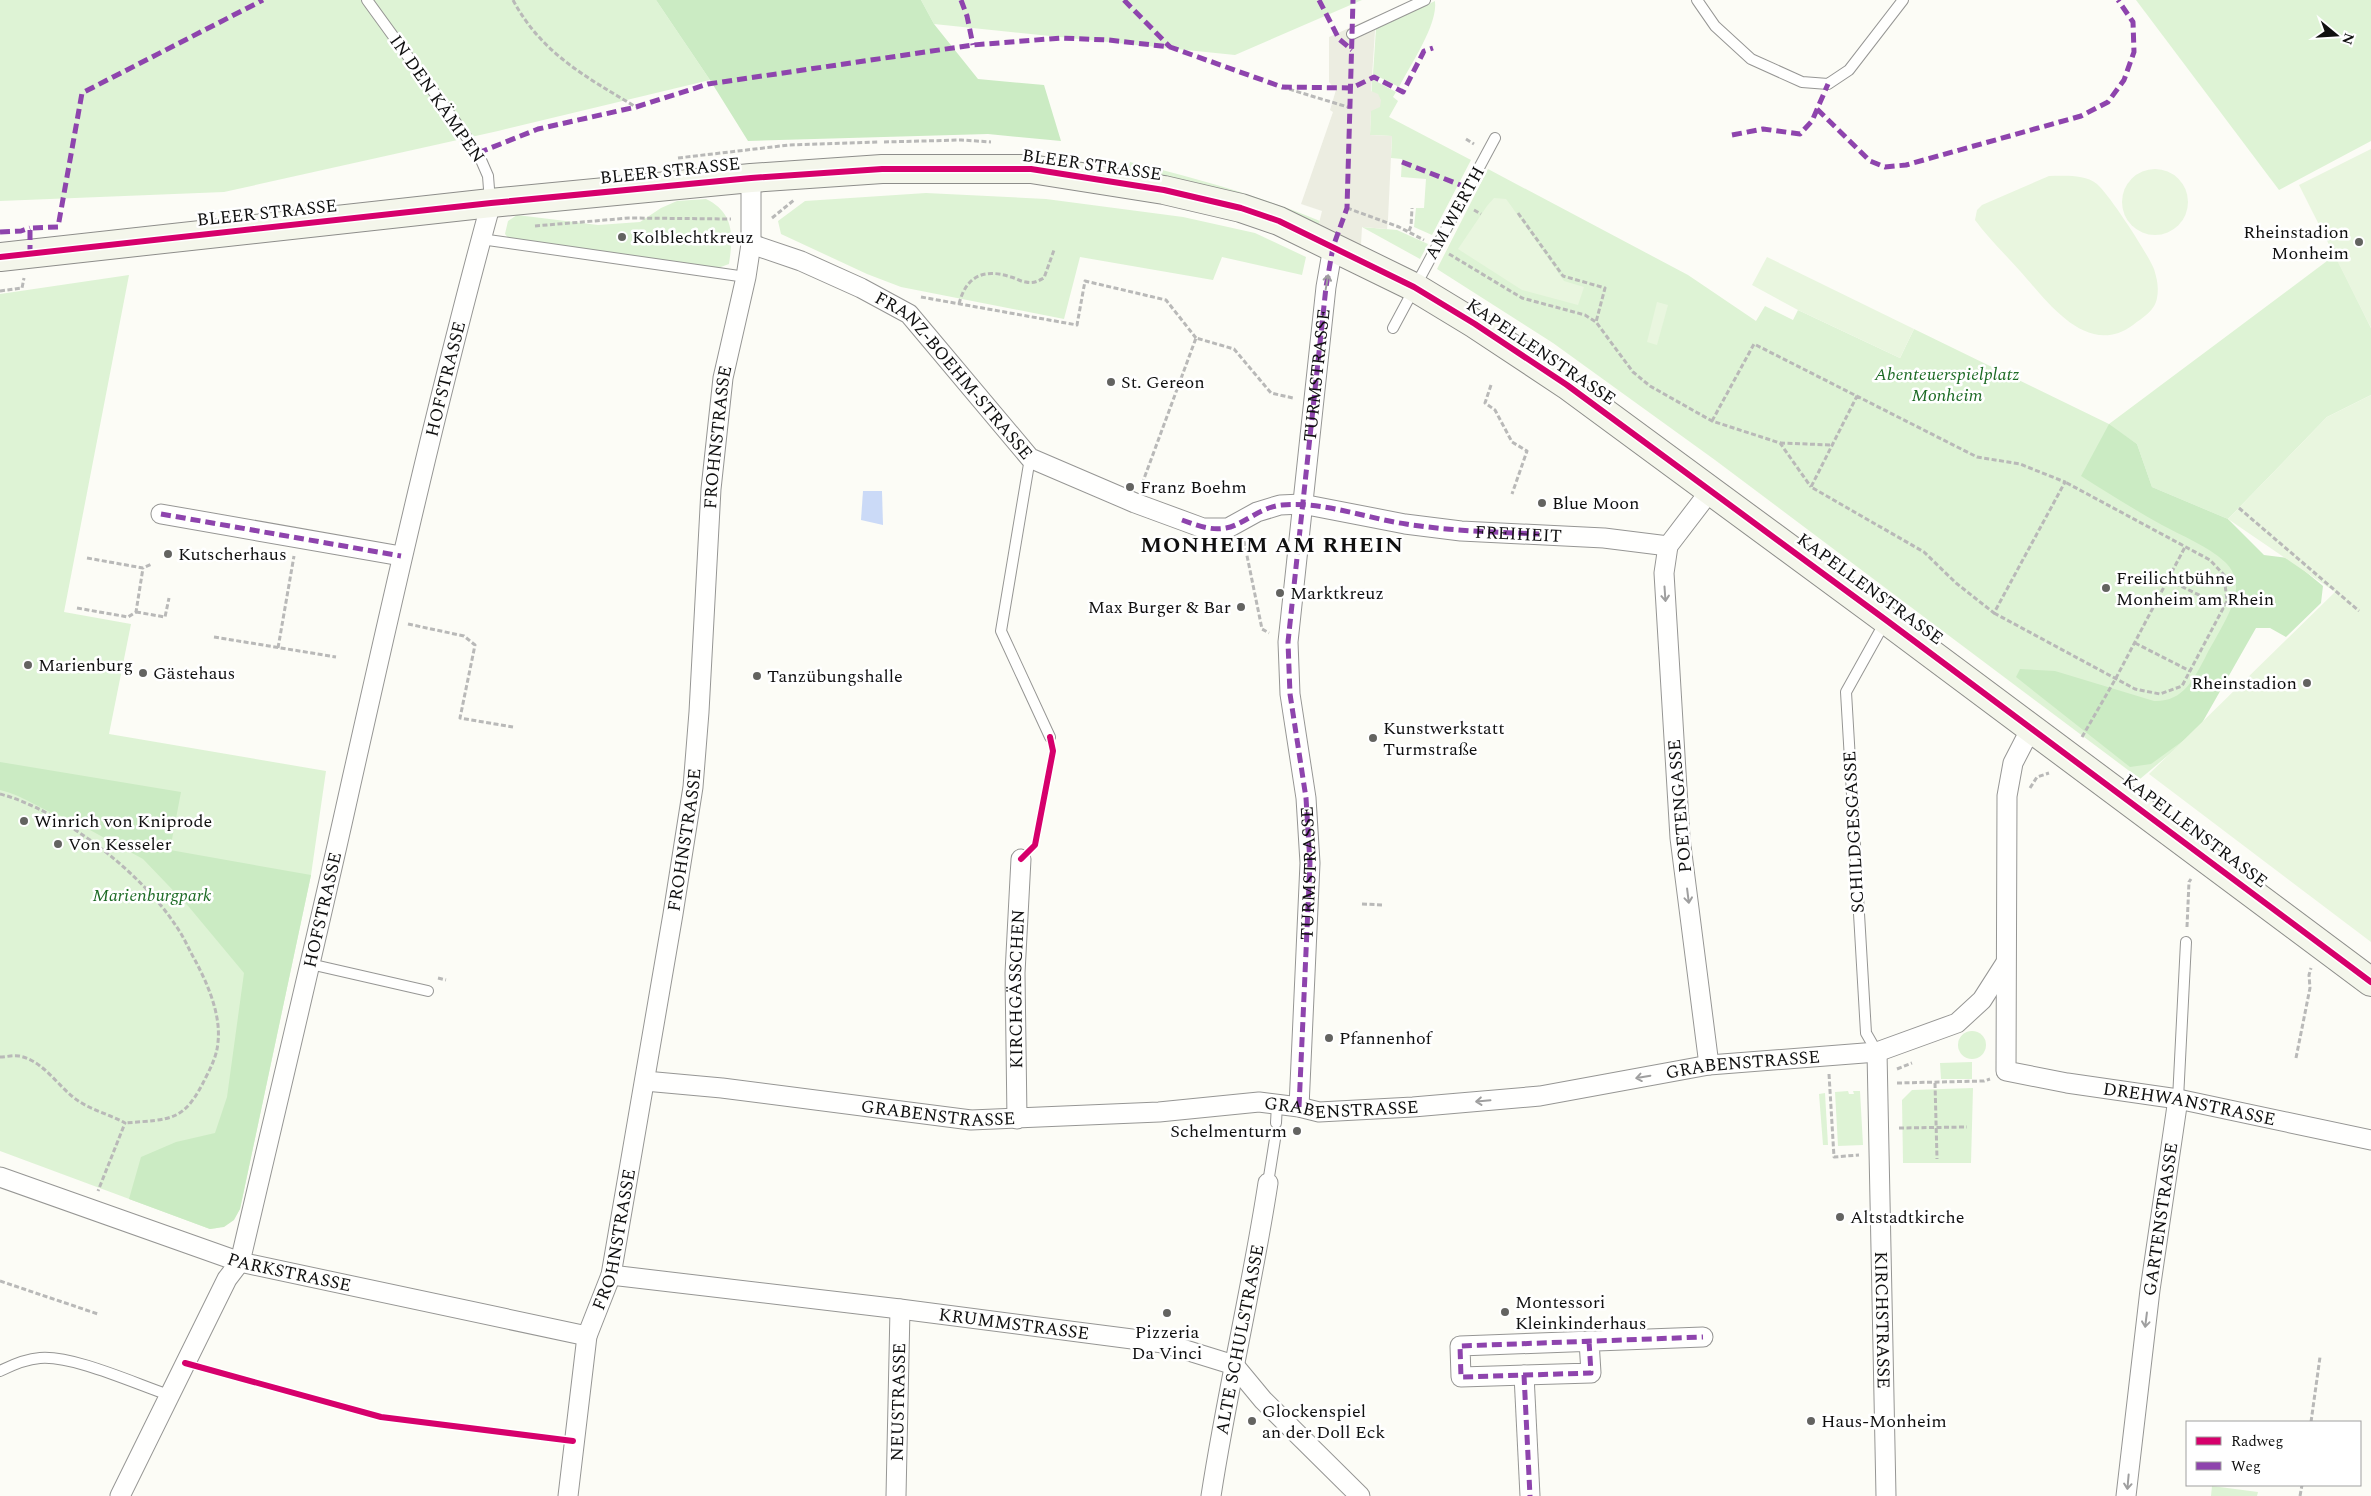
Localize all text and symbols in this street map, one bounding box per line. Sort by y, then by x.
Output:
north arrow [2311,10,2361,60]
street label: IN DEN KÄMPEN [383,29,491,169]
text: N [2336,30,2360,48]
street label: BLEER STRASSE [1020,142,1164,188]
street label: BLEER STRASSE [599,150,741,192]
street label: AM WERTH [1418,161,1492,265]
street label: BLEER STRASSE [196,192,338,234]
place label: Rheinstadion Monheim [2243,219,2349,267]
place label: Kolblechtkreuz [632,224,754,251]
marker: Kolblechtkreuz [616,231,628,243]
marker: Rheinstadion Monheim [2353,236,2365,248]
one-way arrow [1323,274,1333,290]
street label: FRANZ-BOEHM-STRASSE [870,284,1039,466]
street label: KAPELLENSTRASSE [1461,292,1621,412]
street label: TURMSTRASSE [1296,307,1337,443]
street label: HOFSTRASSE [418,318,473,439]
park label: Abenteuerspielplatz Monheim [1873,361,2020,409]
street label: FROHNSTRASSE [696,363,739,510]
place label: St. Gereon [1121,369,1205,396]
marker: St. Gereon [1105,376,1117,388]
place label: Franz Boehm [1140,474,1247,501]
marker: Franz Boehm [1124,481,1136,493]
place label: Blue Moon [1552,490,1640,517]
marker: Blue Moon [1536,497,1548,509]
street label: FREIHEIT [1474,518,1563,549]
street label: KAPELLENSTRASSE [1791,526,1949,652]
district label: MONHEIM AM RHEIN [1140,529,1404,562]
place label: Kutscherhaus [178,541,287,568]
marker: Kutscherhaus [162,548,174,560]
place label: Freilichtbühne Monheim am Rhein [2116,565,2274,613]
place label: Marktkreuz [1290,580,1384,607]
marker: Freilichtbühne Monheim am Rhein [2100,582,2112,594]
one-way arrow [1661,586,1670,602]
marker: Marktkreuz [1274,587,1286,599]
place label: Max Burger & Bar [1088,594,1231,621]
marker: Max Burger & Bar [1235,601,1247,613]
place label: Marienburg [38,652,133,679]
marker: Marienburg [22,659,34,671]
place label: Gästehaus [153,660,235,687]
place label: Tanzübungshalle [767,663,903,690]
marker: Gästehaus [137,667,149,679]
marker: Tanzübungshalle [751,670,763,682]
place label: Rheinstadion [2191,670,2297,697]
marker: Rheinstadion [2301,677,2313,689]
place label: Kunstwerkstatt Turmstraße [1383,715,1505,763]
marker: Kunstwerkstatt Turmstraße [1367,732,1379,744]
street label: POETENGASSE [1661,738,1699,874]
street label: SCHILDGESGASSE [1836,750,1872,914]
street label: FROHNSTRASSE [660,767,708,913]
street label: KAPELLENSTRASSE [2117,767,2273,895]
street label: TURMSTRASSE [1293,806,1324,941]
place label: Winrich von Kniprode [34,808,212,835]
marker: Winrich von Kniprode [18,815,30,827]
place label: Von Kesseler [68,831,172,858]
marker: Von Kesseler [52,838,64,850]
street label: HOFSTRASSE [296,849,349,970]
park label: Marienburgpark [92,882,212,909]
one-way arrow [1683,888,1693,904]
street label: KIRCHGÄSSCHEN [1001,909,1032,1069]
place label: Pfannenhof [1339,1025,1434,1052]
marker: Pfannenhof [1323,1032,1335,1044]
street label: GRABENSTRASSE [1663,1043,1821,1086]
one-way arrow [1636,1073,1652,1083]
street label: DREHWANSTRASSE [2101,1075,2278,1133]
street label: GRABENSTRASSE [1263,1089,1419,1126]
street label: GRABENSTRASSE [859,1092,1016,1133]
one-way arrow [1475,1097,1491,1106]
place label: Schelmenturm [1170,1118,1287,1145]
marker: Schelmenturm [1291,1125,1303,1137]
street label: GARTENSTRASSE [2136,1141,2185,1298]
street label: FROHNSTRASSE [585,1167,643,1314]
place label: Altstadtkirche [1850,1204,1964,1231]
marker: Altstadtkirche [1834,1211,1846,1223]
street label: ALTE SCHULSTRASSE [1208,1242,1271,1437]
street label: PARKSTRASSE [224,1245,354,1299]
street label: KIRCHSTRASSE [1868,1251,1897,1389]
place label: Montessori Kleinkinderhaus [1515,1289,1646,1337]
street label: KRUMMSTRASSE [937,1301,1091,1347]
marker: Montessori Kleinkinderhaus [1499,1306,1511,1318]
marker: Pizzeria Da Vinci [1161,1307,1173,1319]
one-way arrow [2141,1312,2151,1328]
place label: Pizzeria Da Vinci [1132,1319,1202,1367]
street label: NEUSTRASSE [883,1342,913,1462]
place label: Glockenspiel an der Doll Eck [1262,1398,1385,1446]
place label: Haus-Monheim [1821,1408,1947,1435]
marker: Glockenspiel an der Doll Eck [1246,1415,1258,1427]
marker: Haus-Monheim [1805,1415,1817,1427]
legend [2186,1421,2361,1486]
text: Radweg [2231,1430,2284,1453]
text: Weg [2231,1455,2261,1478]
one-way arrow [2123,1473,2132,1489]

